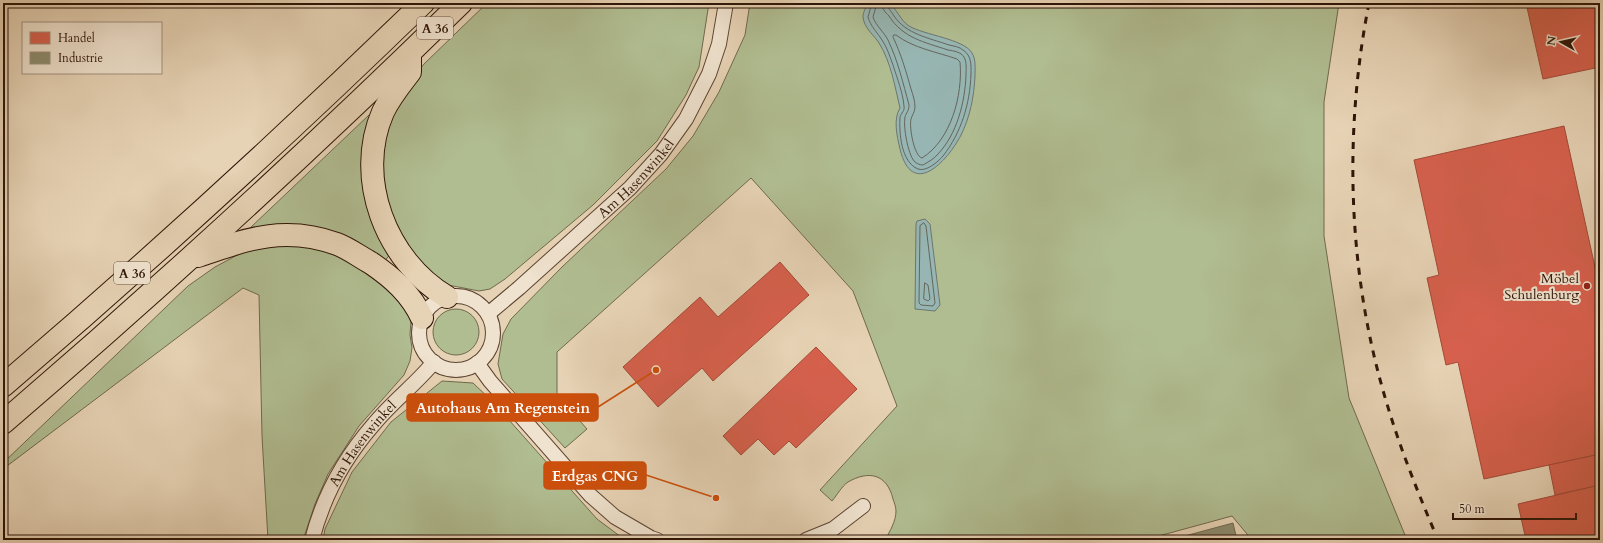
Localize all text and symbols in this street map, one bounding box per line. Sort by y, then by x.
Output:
road number: A 36 [417,17,453,39]
legend [22,22,162,74]
north arrow [1541,22,1581,62]
text: Handel [58,30,95,46]
text: N [1544,34,1560,46]
text: Industrie [58,50,103,66]
street label: Am Hasenwinkel [594,135,679,222]
road number: A 36 [114,262,150,284]
place label: Möbel Schulenburg [1504,269,1579,304]
marker: Möbel Schulenburg [1582,281,1592,291]
callout: Autohaus Am Regenstein [407,394,598,421]
street label: Am Hasenwinkel [325,396,401,490]
text: Autohaus Am Regenstein [416,398,591,418]
callout: Erdgas CNG [544,462,646,489]
text: Erdgas CNG [552,466,638,486]
scale bar [1453,495,1576,521]
text: 50 m [1459,501,1486,517]

